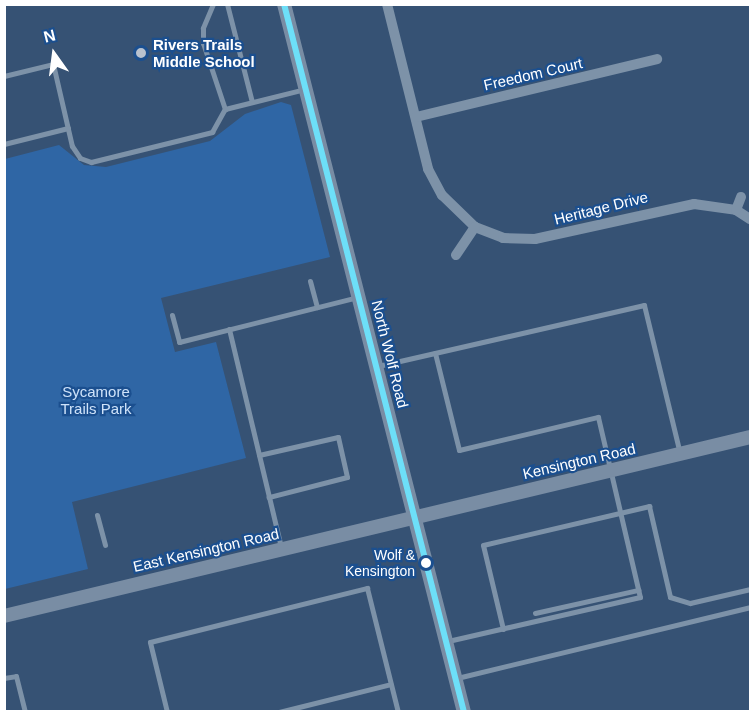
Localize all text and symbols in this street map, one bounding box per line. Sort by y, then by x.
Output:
north arrow [24,24,84,84]
text: N [42,26,57,46]
place label: Rivers Trails Middle School [153,35,255,70]
marker: Rivers Trails Middle School [134,46,148,60]
street label: Freedom Court [482,54,584,94]
street label: Heritage Drive [552,188,650,228]
street label: North Wolf Road [368,298,412,410]
park label: Sycamore Trails Park [60,382,132,417]
street label: Kensington Road [521,439,637,483]
street label: East Kensington Road [131,524,281,576]
place label: Wolf & Kensington [345,547,415,580]
marker: Wolf & Kensington [420,557,432,569]

